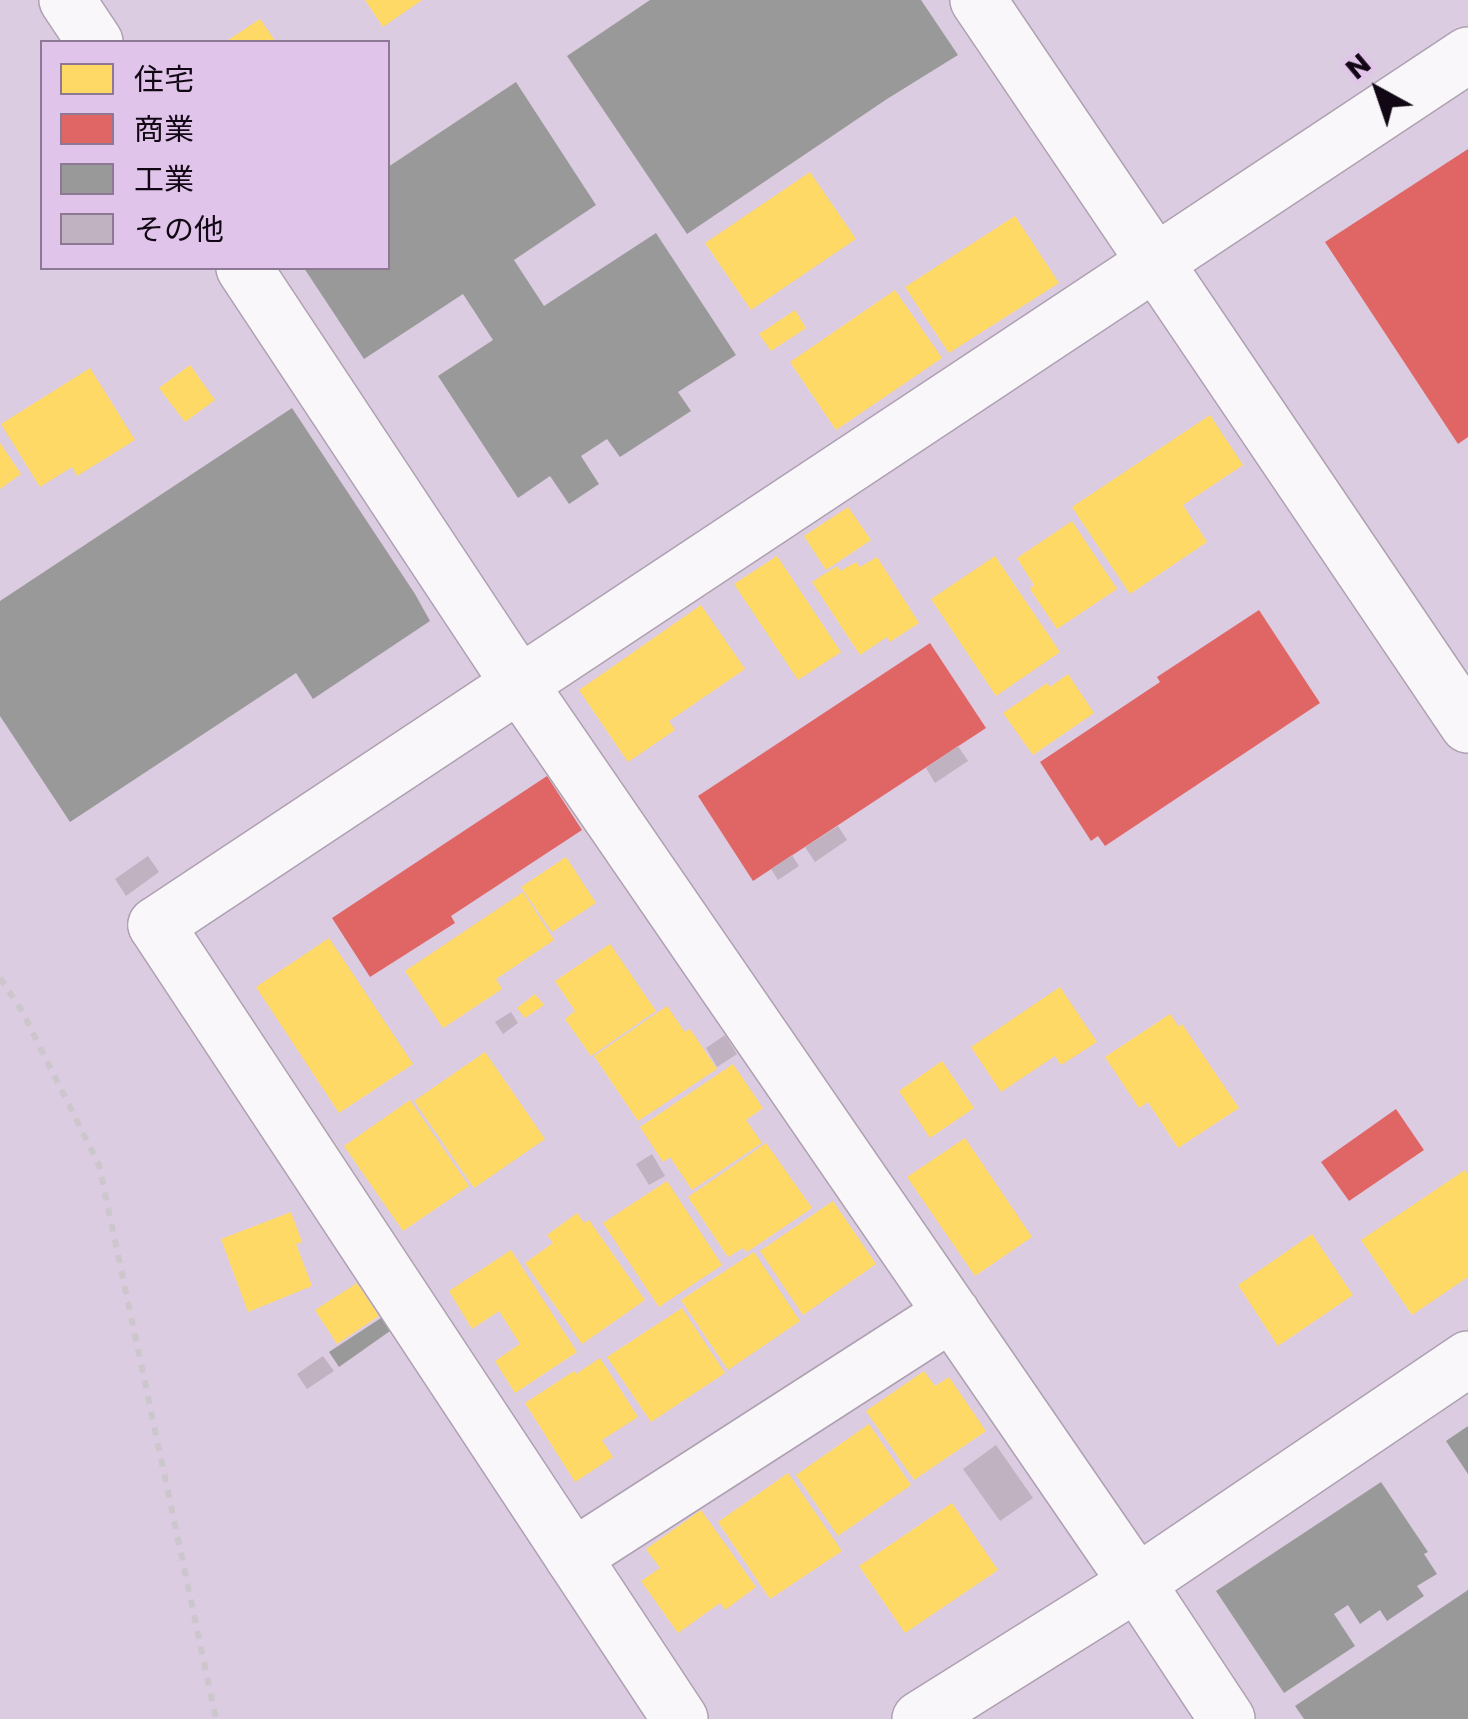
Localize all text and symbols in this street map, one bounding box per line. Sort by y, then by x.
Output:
legend [40,40,390,270]
north arrow [1328,40,1428,140]
text: N [1338,45,1379,88]
text: 住宅 [134,58,194,101]
text: 商業 [134,108,194,151]
text: 工業 [134,158,194,201]
text: その他 [134,208,224,251]

